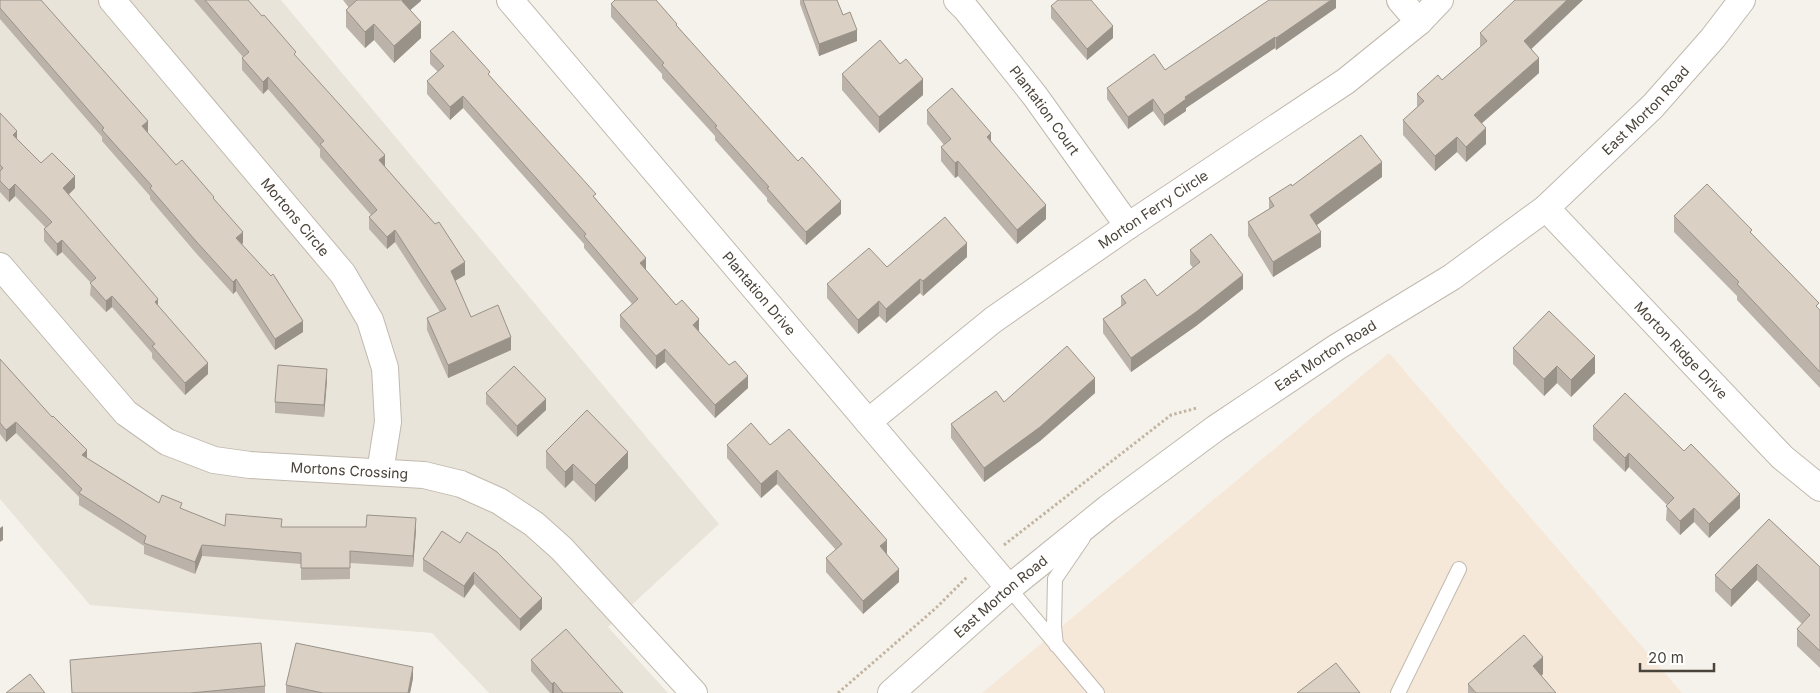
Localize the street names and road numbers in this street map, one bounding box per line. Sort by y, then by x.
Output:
street label: Plantation Court [1006,62,1084,158]
street label: East Morton Road [1598,62,1692,158]
street label: Morton Ferry Circle [1095,166,1211,252]
street label: Mortons Circle [258,174,333,259]
street label: Plantation Drive [719,248,800,339]
street label: Morton Ridge Drive [1631,298,1731,402]
street label: East Morton Road [1271,316,1379,394]
street label: Mortons Crossing [290,458,409,482]
street label: East Morton Road [950,552,1050,641]

